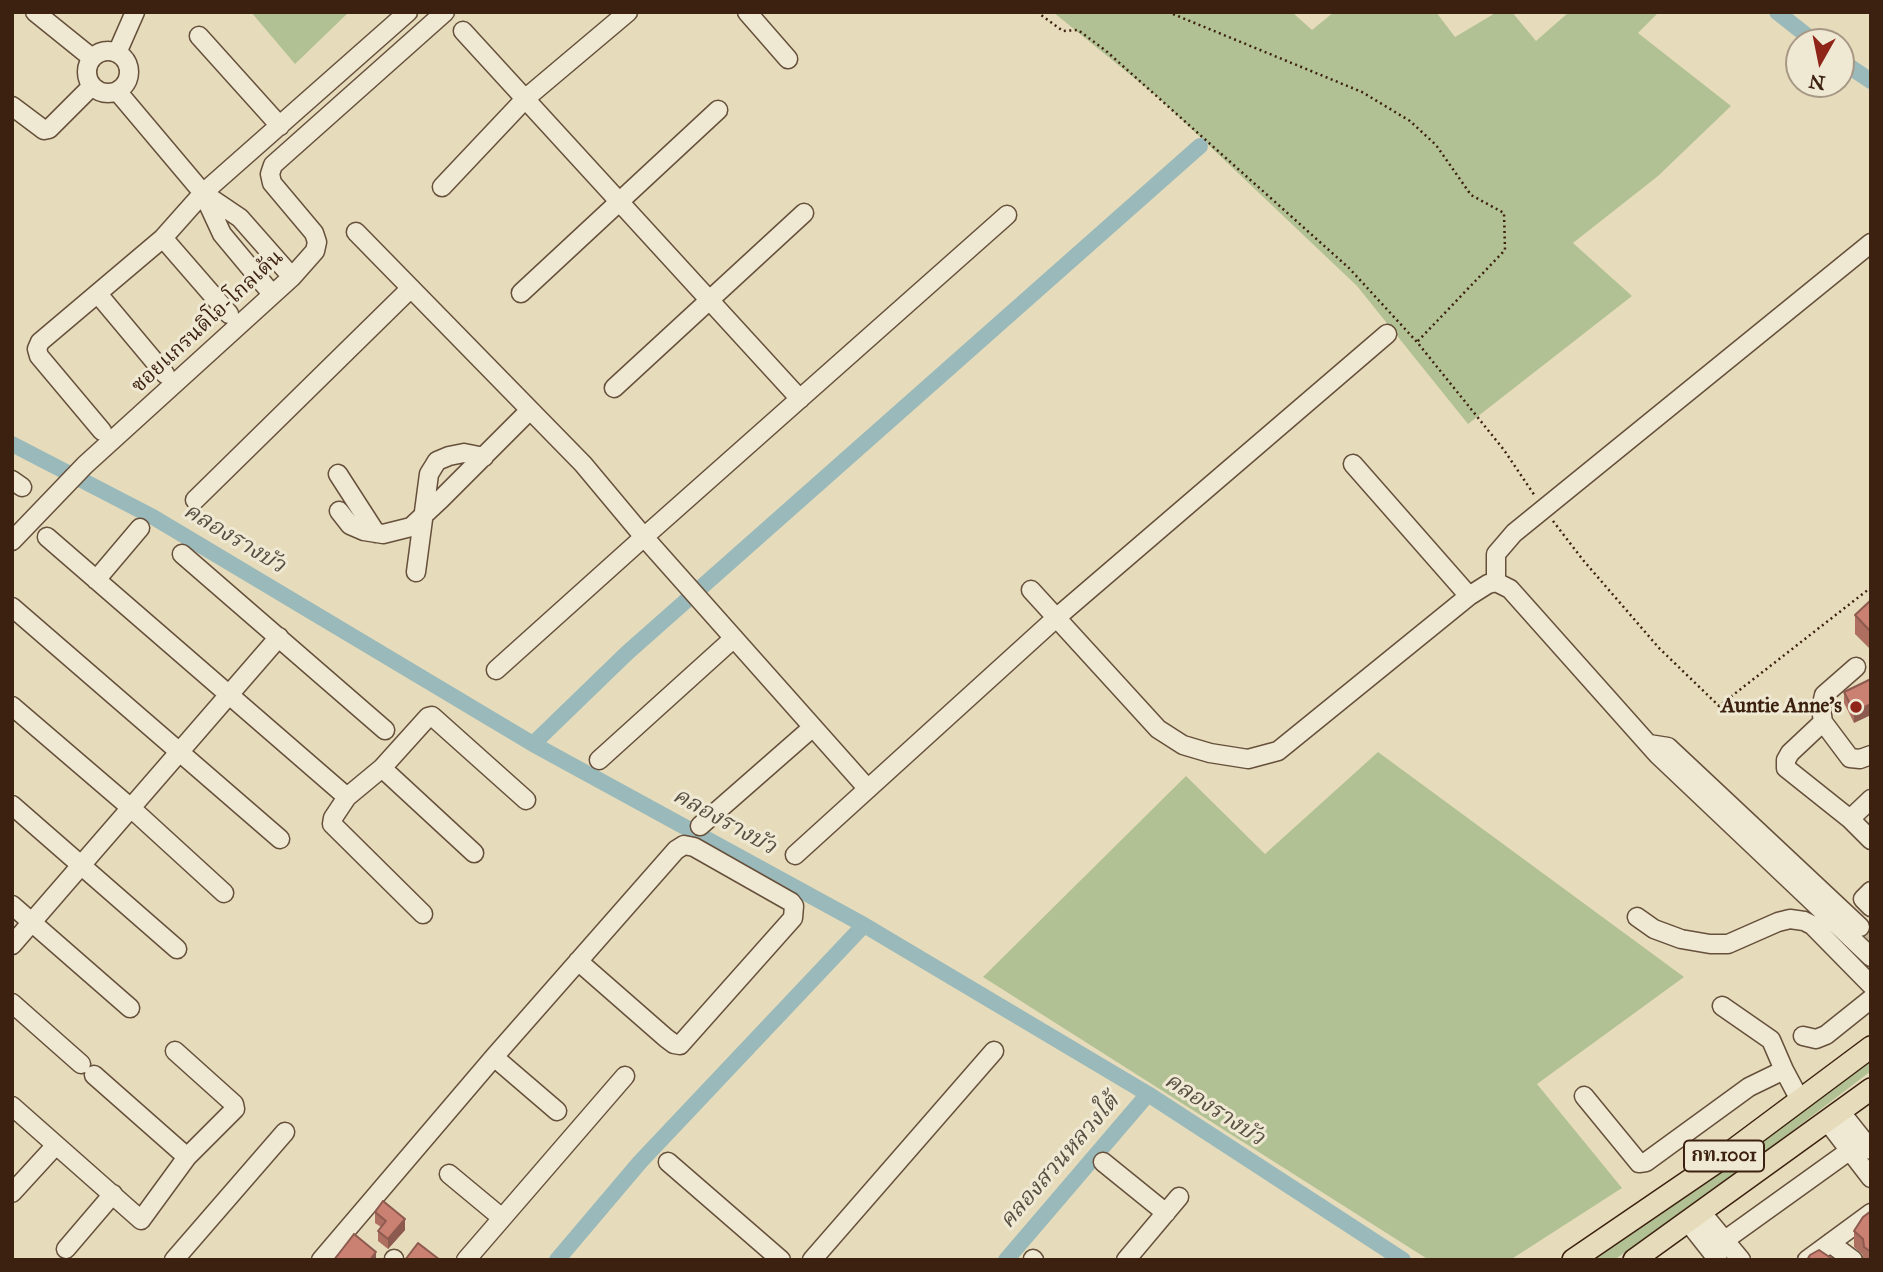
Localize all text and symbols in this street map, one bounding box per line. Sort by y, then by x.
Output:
north arrow [1785,28,1855,98]
text: N [1807,70,1827,95]
street label: ซอยแกรนดิโอ-โกลเด้น [127,245,289,399]
water label: คลองรางบัว [178,498,290,580]
place label: Auntie Anne's [1721,694,1842,720]
marker: Auntie Anne's [1848,699,1864,715]
water label: คลองรางบัว [668,782,780,862]
water label: คลองรางบัว [1159,1067,1269,1153]
water label: คลองสวนหลวงใต้ [994,1089,1126,1235]
road number: กท.1001 [1684,1140,1764,1172]

